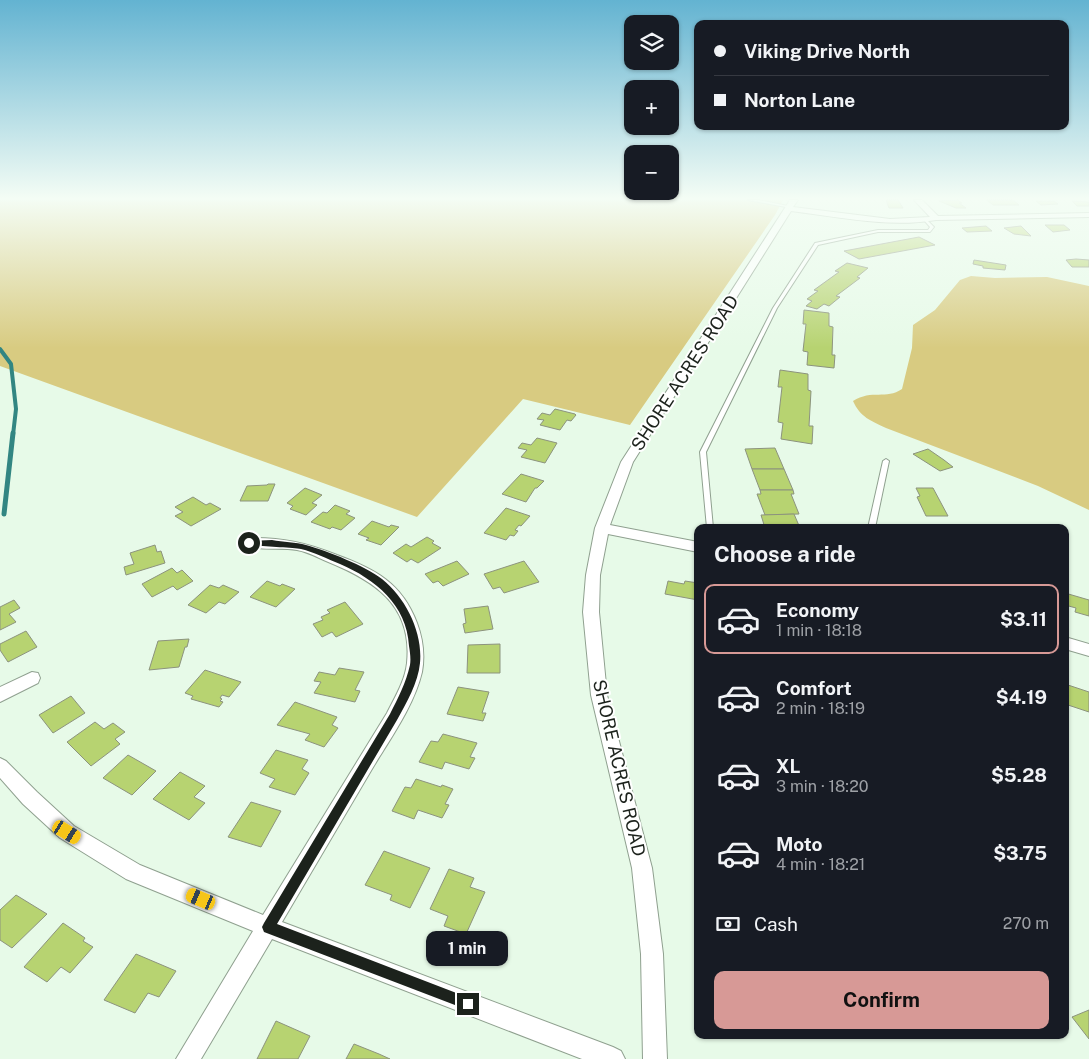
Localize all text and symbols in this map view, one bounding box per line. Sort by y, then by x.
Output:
map controls [624,15,679,200]
button: layers [624,15,679,70]
text: Viking Drive North [744,40,910,62]
button: + [624,80,679,135]
text: Norton Lane [744,89,855,111]
button: − [624,145,679,200]
street label: SHORE ACRES ROAD [626,291,743,454]
route start [238,532,260,554]
text: Choose a ride [714,541,856,567]
icon: car [716,597,761,642]
text: Economy [776,599,859,621]
text: $3.11 [1000,608,1047,630]
text: 1 min · 18:18 [776,621,862,640]
icon: car [716,675,761,720]
street label: SHORE ACRES ROAD [589,677,650,858]
text: Comfort [776,677,852,699]
text: $4.19 [996,686,1047,708]
text: 2 min · 18:19 [776,699,865,718]
icon: car [716,753,761,798]
text: XL [776,755,801,777]
text: $5.28 [991,764,1047,786]
text: 3 min · 18:20 [776,777,869,796]
car [50,818,83,846]
icon: car [716,831,761,876]
text: Moto [776,833,822,855]
text: $3.75 [993,842,1047,864]
text: 4 min · 18:21 [776,855,865,874]
car [184,886,217,912]
icon: cash [714,910,742,938]
text: Cash [754,913,798,935]
text: 270 m [1003,914,1049,933]
callout: 1 min [427,932,509,966]
text: 1 min [448,939,486,958]
button: Confirm [714,971,1049,1029]
route end [457,993,479,1015]

